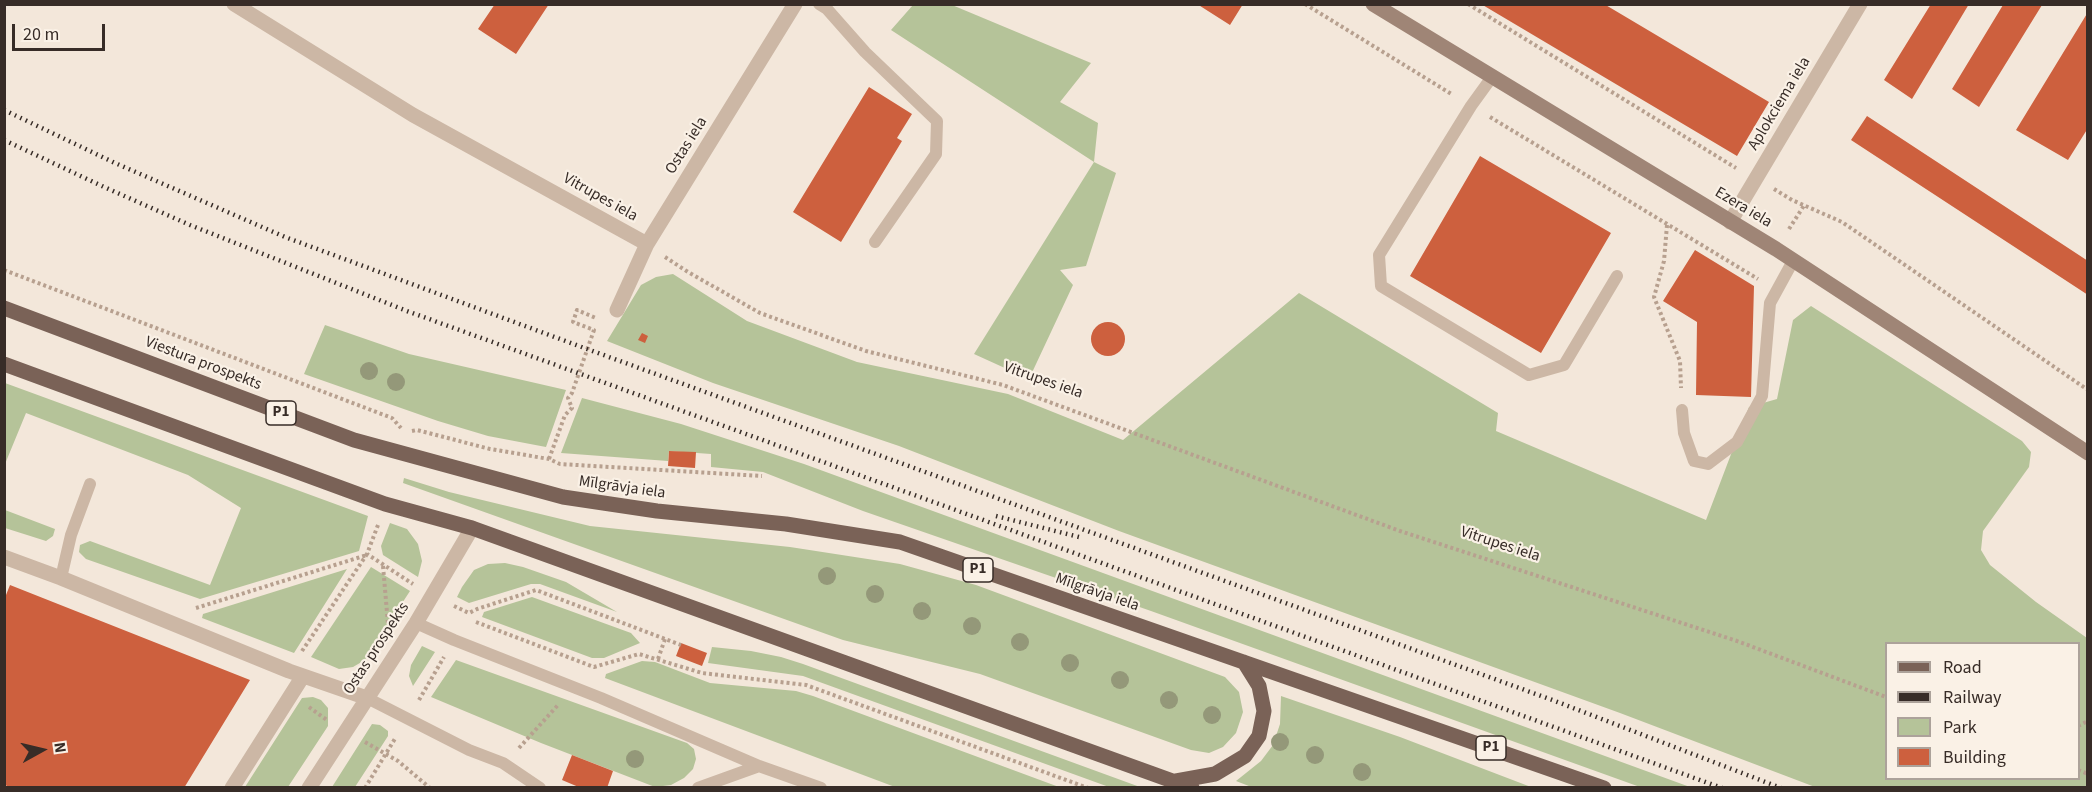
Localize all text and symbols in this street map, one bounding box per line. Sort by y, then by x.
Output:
scale bar [15,12,108,50]
text: 20 m [23,22,59,47]
street label: Aplokciema iela [1745,54,1815,154]
street label: Ostas iela [662,114,712,178]
street label: Vitrupes iela [559,170,641,226]
street label: Ezera iela [1711,183,1775,233]
street label: Viestura prospekts [142,333,264,395]
street label: Vitrupes iela [1001,358,1085,404]
road number: P1 [266,401,296,425]
street label: Mīlgrāvja iela [577,472,667,504]
street label: Vitrupes iela [1458,523,1542,567]
road number: P1 [963,558,993,582]
street label: Mīlgrāvja iela [1053,570,1141,616]
street label: Ostas prospekts [340,599,414,699]
legend [1885,642,2080,780]
text: Road [1943,655,1982,680]
text: Railway [1943,685,2002,710]
text: Park [1943,715,1977,740]
north arrow [12,720,72,780]
road number: P1 [1476,736,1506,760]
text: N [48,741,71,754]
text: Building [1943,745,2006,770]

